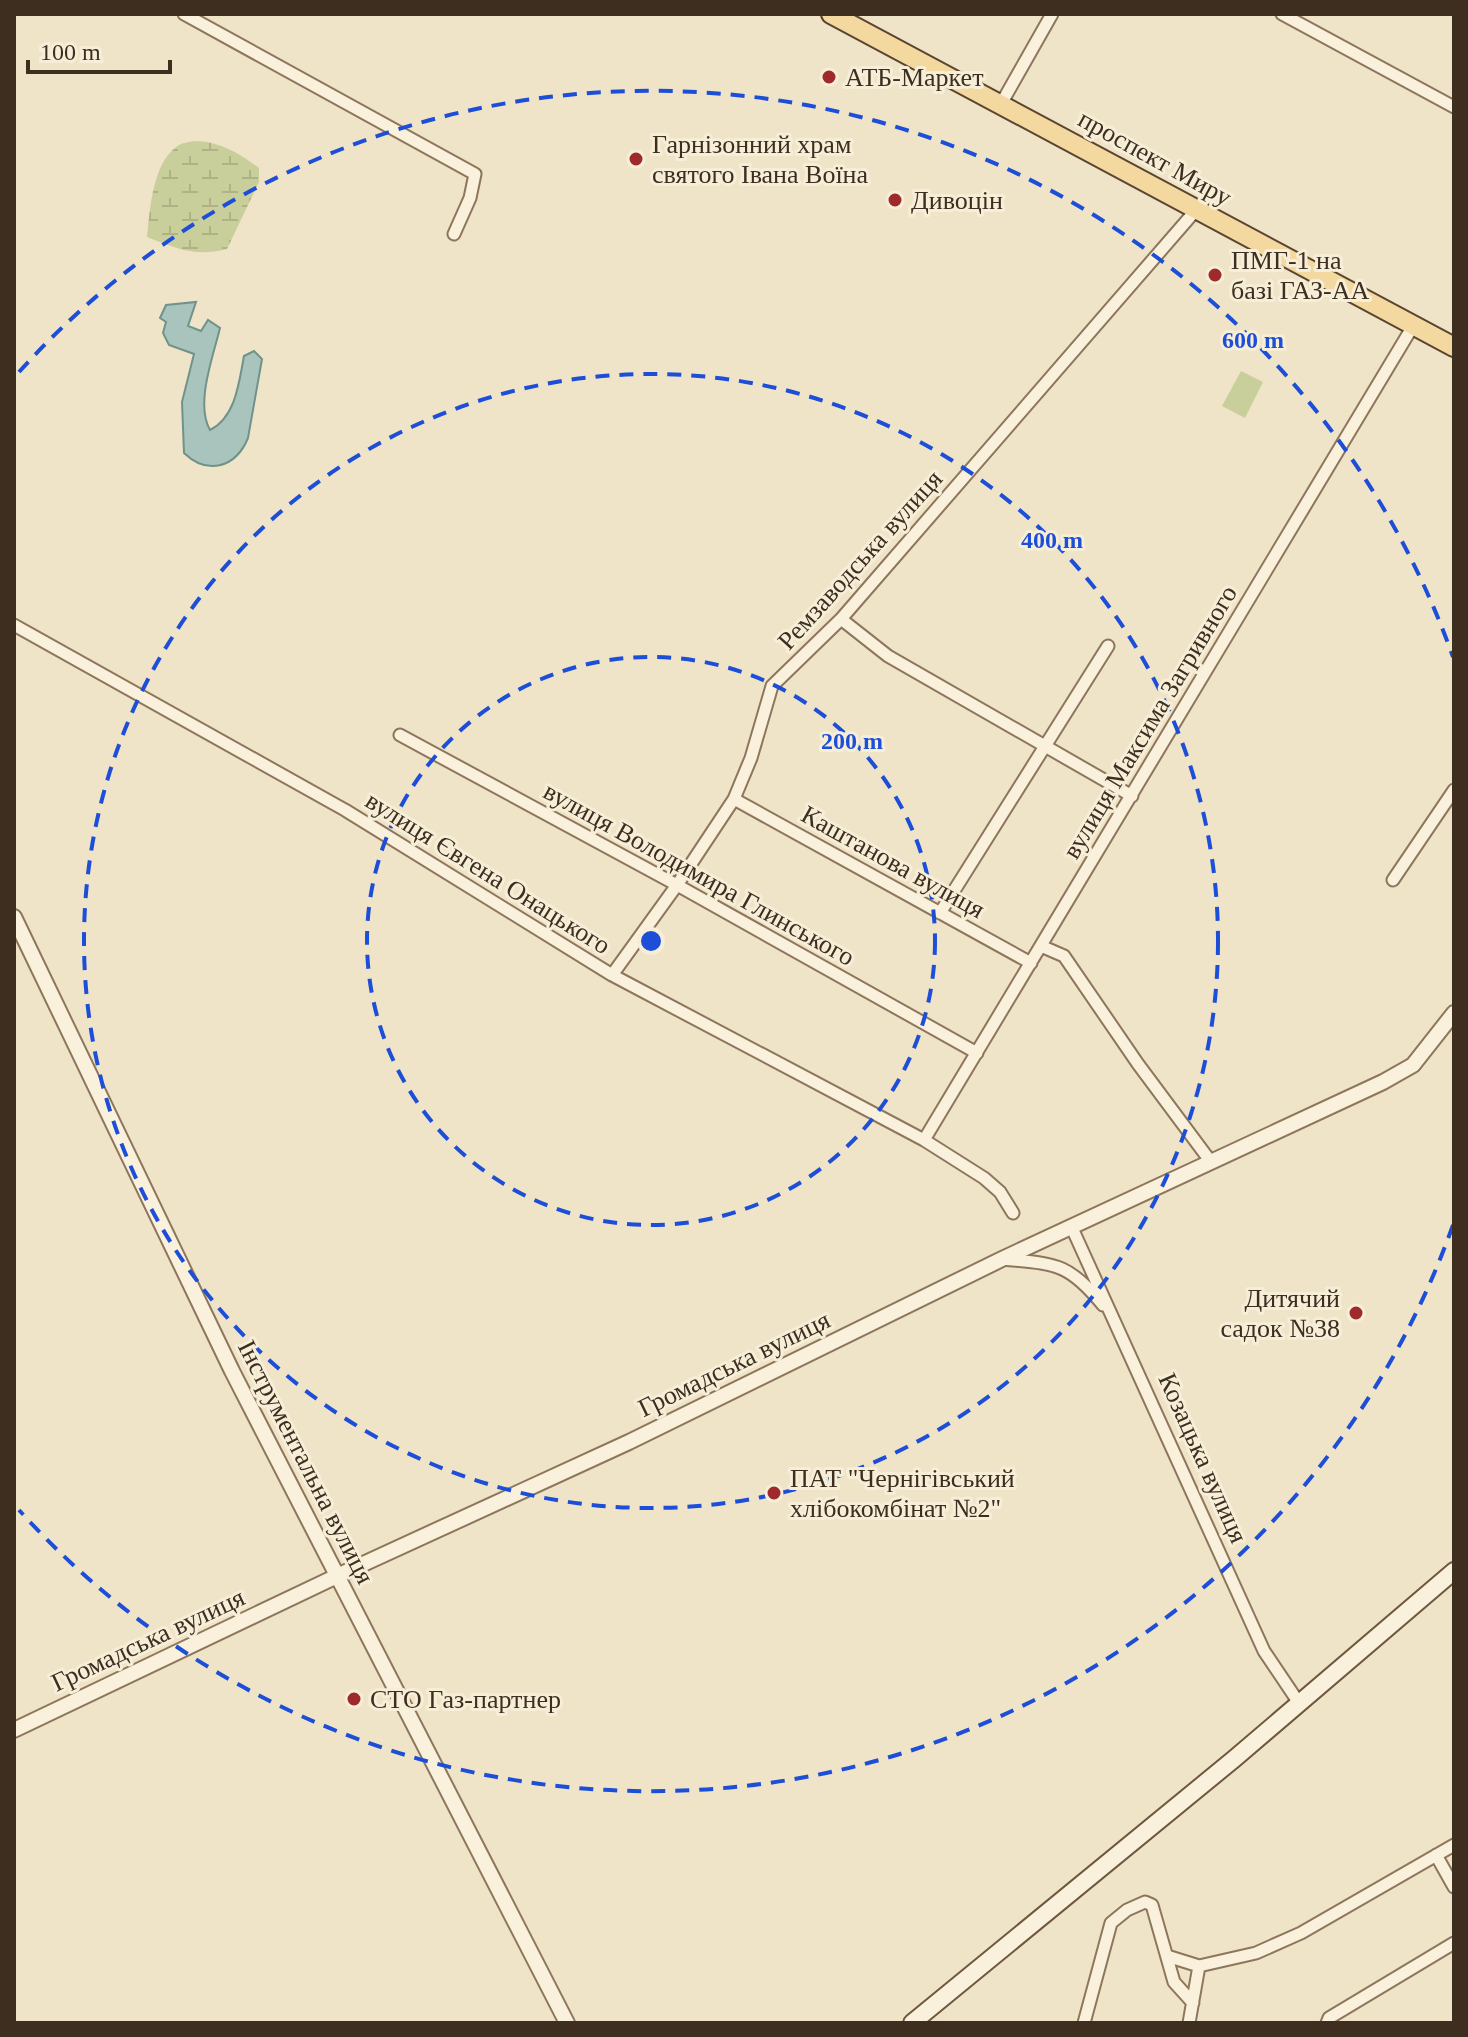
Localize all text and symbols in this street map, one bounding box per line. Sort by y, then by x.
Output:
scale bar [28,24,170,74]
text: 100 m [40,39,101,65]
place label: АТБ-Маркет [845,63,984,92]
marker: АТБ-Маркет [820,68,838,86]
street label: проспект Миру [1073,104,1237,212]
place label: Гарнізонний храм святого Івана Воїна [652,130,869,189]
marker: Гарнізонний храм святого Івана Воїна [627,150,645,168]
place label: Дивоцін [911,186,1003,215]
marker: Дивоцін [886,191,904,209]
place label: ПМГ-1 на базі ГАЗ-АА [1231,246,1370,305]
marker: ПМГ-1 на базі ГАЗ-АА [1206,266,1224,284]
text: 600 m [1222,327,1284,353]
street label: Ремзаводська вулиця [772,464,948,656]
text: 400 m [1021,527,1083,553]
street label: вулиця Максима Загривного [1057,580,1243,864]
text: 200 m [821,728,883,754]
street label: вулиця Володимира Глинського [539,776,859,972]
street label: вулиця Євгена Онацького [360,786,616,960]
street label: Каштанова вулиця [796,800,990,924]
centre of rings [637,927,665,955]
place label: Дитячий садок №38 [1220,1284,1340,1343]
marker: Дитячий садок №38 [1347,1304,1365,1322]
street label: Громадська вулиця [633,1305,835,1423]
street label: Інструментальна вулиця [232,1335,380,1589]
street label: Козацька вулиця [1153,1369,1253,1547]
place label: ПАТ "Чернігівський хлібокомбінат №2" [790,1464,1015,1523]
marker: ПАТ "Чернігівський хлібокомбінат №2" [765,1484,783,1502]
street label: Громадська вулиця [47,1583,249,1697]
place label: СТО Газ-партнер [370,1685,561,1714]
marker: СТО Газ-партнер [345,1690,363,1708]

